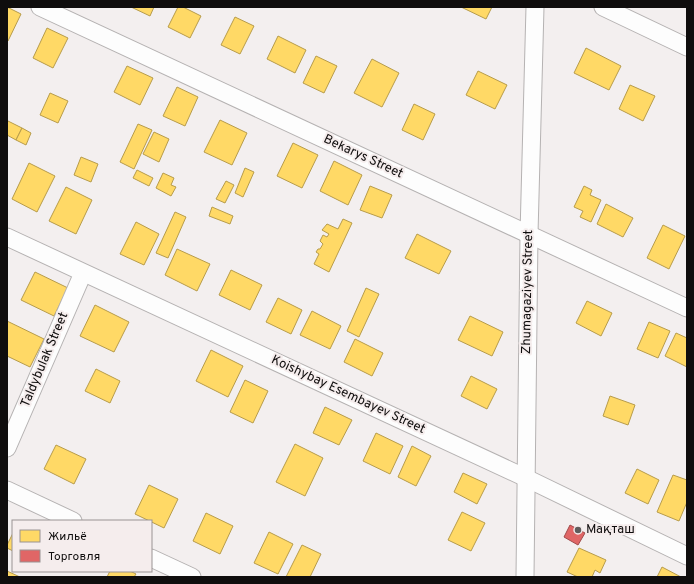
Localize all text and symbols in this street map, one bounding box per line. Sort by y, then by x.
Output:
street label: Bekarys Street [321,132,405,182]
street label: Zhumagaziyev Street [519,230,537,354]
street label: Taldybulak Street [18,310,72,410]
street label: Koishybay Esembayev Street [268,352,428,438]
legend [12,520,152,572]
place label: Мақташ [586,522,635,538]
marker: Мақташ [573,525,583,535]
text: Жильё [48,529,87,545]
text: Торговля [48,549,100,565]

